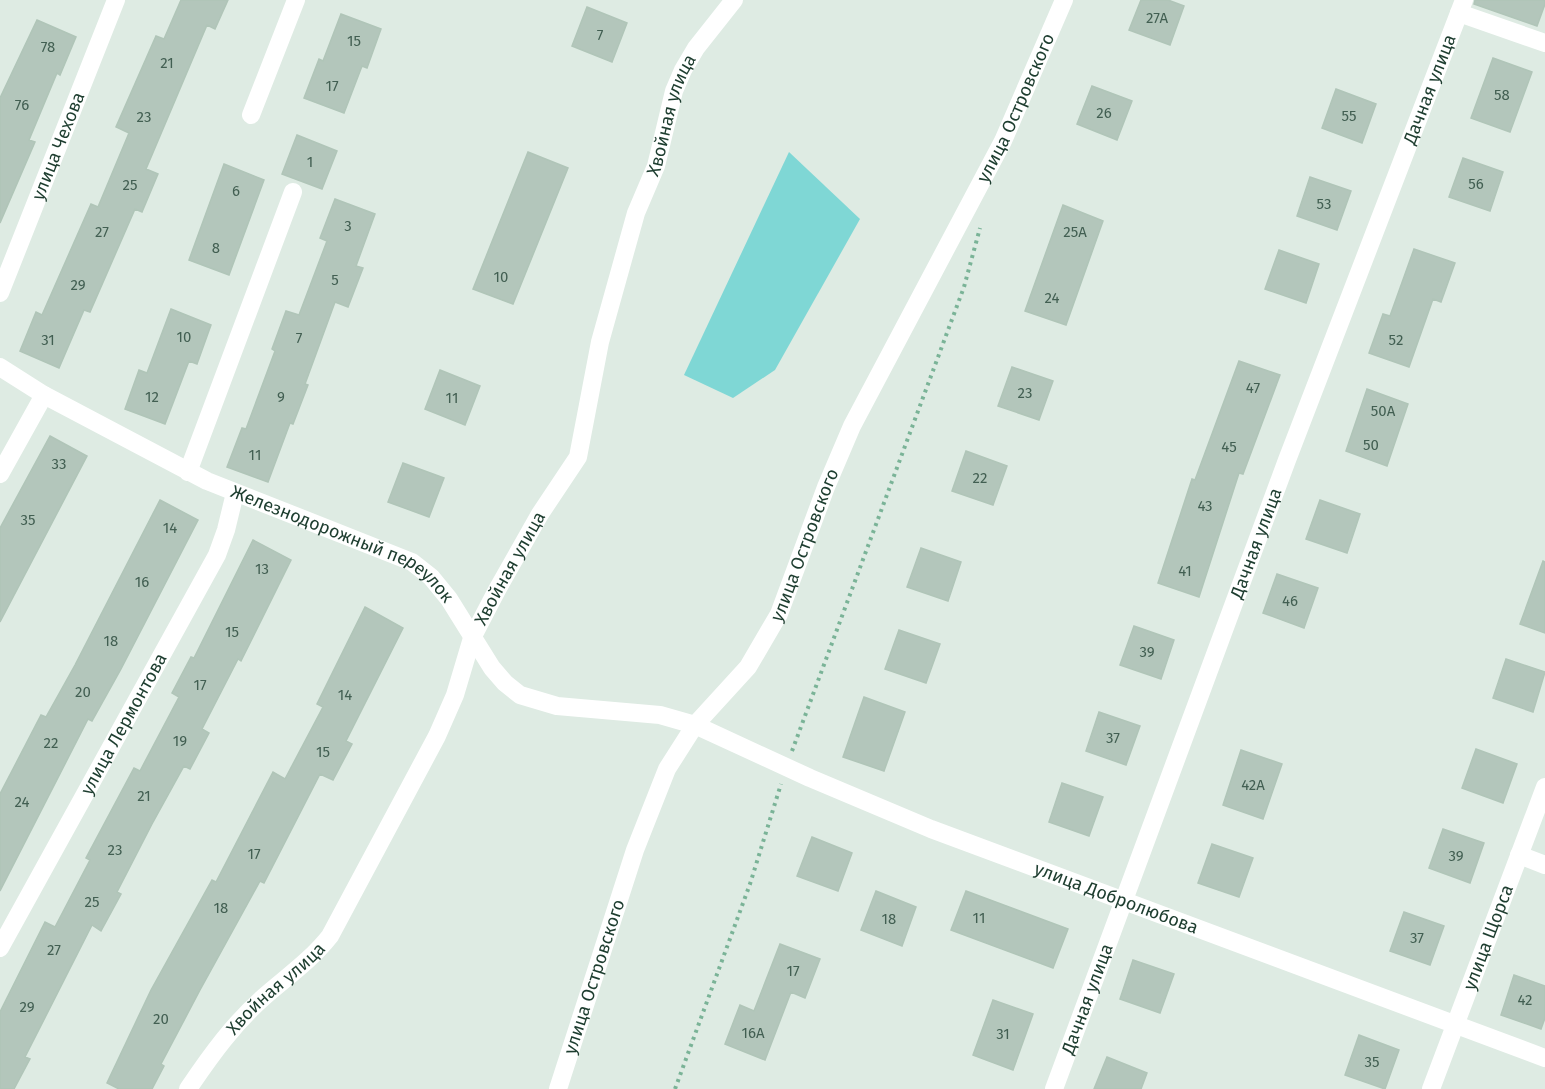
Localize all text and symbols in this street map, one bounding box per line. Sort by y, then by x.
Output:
house number: 27А [1146,9,1168,27]
house number: 7 [597,26,604,44]
street label: улица Островского [972,30,1059,186]
street label: Дачная улица [1398,31,1461,148]
house number: 15 [347,32,361,50]
house number: 78 [41,38,55,56]
street label: Хвойная улица [642,50,701,180]
house number: 21 [160,54,174,72]
house number: 17 [325,77,339,95]
house number: 58 [1494,86,1510,104]
street label: улица Чехова [27,89,89,203]
house number: 76 [15,96,29,114]
house number: 26 [1096,104,1112,122]
house number: 55 [1342,107,1356,125]
house number: 23 [137,108,151,126]
house number: 1 [307,153,313,171]
house number: 56 [1468,175,1484,193]
house number: 25 [123,176,137,194]
house number: 6 [232,182,240,200]
house number: 53 [1317,195,1331,213]
house number: 3 [344,217,352,235]
house number: 27 [95,223,109,241]
house number: 25А [1063,223,1087,241]
house number: 8 [212,239,220,257]
house number: 10 [494,268,508,286]
house number: 5 [331,271,339,289]
house number: 29 [70,276,86,294]
house number: 24 [1044,289,1060,307]
house number: 10 [177,328,191,346]
house number: 7 [296,329,303,347]
house number: 31 [41,331,55,349]
house number: 52 [1389,331,1403,349]
house number: 47 [1246,379,1260,397]
house number: 23 [1018,384,1032,402]
house number: 12 [145,388,159,406]
house number: 9 [277,388,285,406]
house number: 11 [446,389,458,407]
house number: 50А [1371,402,1396,420]
house number: 50 [1363,436,1379,454]
house number: 45 [1221,438,1237,456]
house number: 11 [249,446,261,464]
house number: 33 [52,455,66,473]
street label: улица Островского [766,465,844,626]
house number: 22 [973,469,987,487]
street label: Железнодорожный переулок [228,481,459,608]
street label: Дачная улица [1225,485,1287,602]
house number: 43 [1197,497,1213,515]
street label: Хвойная улица [470,508,550,629]
house number: 35 [20,511,36,529]
house number: 14 [163,519,177,537]
house number: 13 [255,560,269,578]
house number: 41 [1178,562,1192,580]
house number: 16 [135,573,149,591]
house number: 46 [1282,592,1298,610]
house number: 15 [225,623,239,641]
house number: 18 [104,632,118,650]
house number: 39 [1139,643,1155,661]
street label: улица Лермонтова [76,649,172,799]
house number: 17 [193,676,207,694]
house number: 20 [75,683,91,701]
house number: 14 [338,686,352,704]
house number: 37 [1106,729,1120,747]
house number: 19 [173,732,187,750]
house number: 22 [44,734,58,752]
house number: 15 [316,743,330,761]
house number: 42А [1241,776,1265,794]
house number: 21 [137,787,151,805]
house number: 24 [14,793,30,811]
house number: 23 [108,841,122,859]
house number: 17 [247,845,261,863]
house number: 39 [1448,847,1464,865]
street label: улица Добролюбова [1031,858,1201,939]
street label: улица Щорса [1458,882,1518,993]
house number: 25 [85,893,99,911]
street label: улица Островского [559,896,629,1057]
house number: 18 [214,899,228,917]
house number: 11 [973,909,985,927]
house number: 18 [882,910,896,928]
house number: 37 [1410,929,1424,947]
street label: Хвойная улица [222,938,330,1039]
house number: 27 [47,941,61,959]
street label: Дачная улица [1057,941,1118,1058]
house number: 17 [786,962,800,980]
house number: 42 [1517,991,1533,1009]
house number: 29 [19,998,35,1016]
house number: 20 [153,1010,169,1028]
house number: 16А [741,1024,765,1042]
house number: 31 [996,1025,1010,1043]
house number: 35 [1364,1053,1380,1071]

